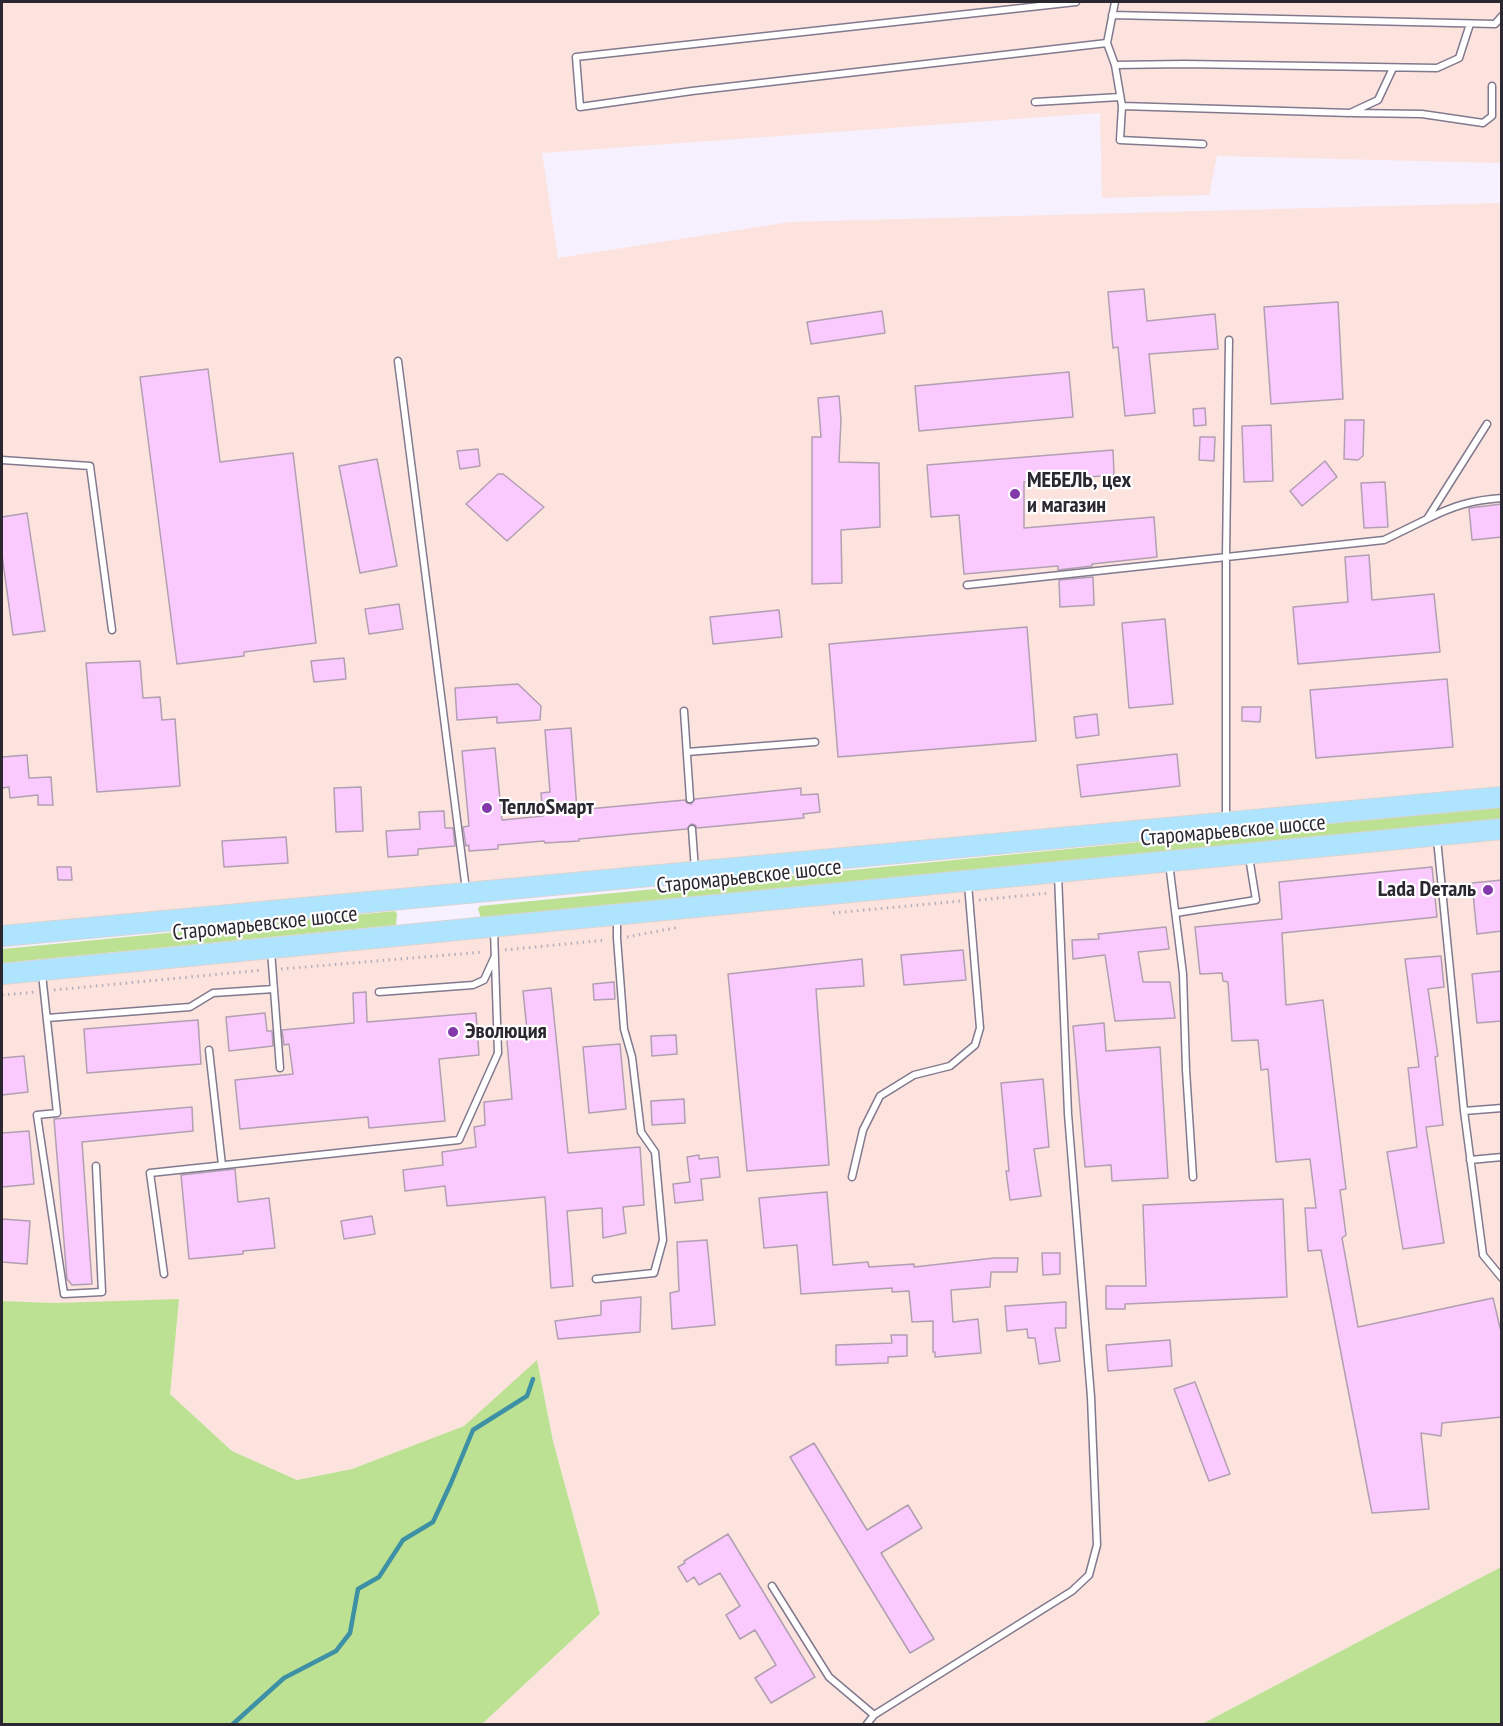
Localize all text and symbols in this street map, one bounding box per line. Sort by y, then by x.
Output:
place label: МЕБЕЛЬ, цех и магазин [1027,468,1131,520]
marker: МЕБЕЛЬ, цех и магазин [1008,487,1022,501]
place label: ТеплоSмарт [499,795,594,821]
marker: ТеплоSмарт [480,801,494,815]
street label: Старомарьевское шоссе [1139,810,1327,852]
street label: Старомарьевское шоссе [655,854,843,900]
place label: Lada Dеталь [1378,877,1476,903]
marker: Lada Dеталь [1481,883,1495,897]
street label: Старомарьевское шоссе [171,901,359,947]
place label: Эволюция [465,1019,547,1045]
marker: Эволюция [446,1025,460,1039]

